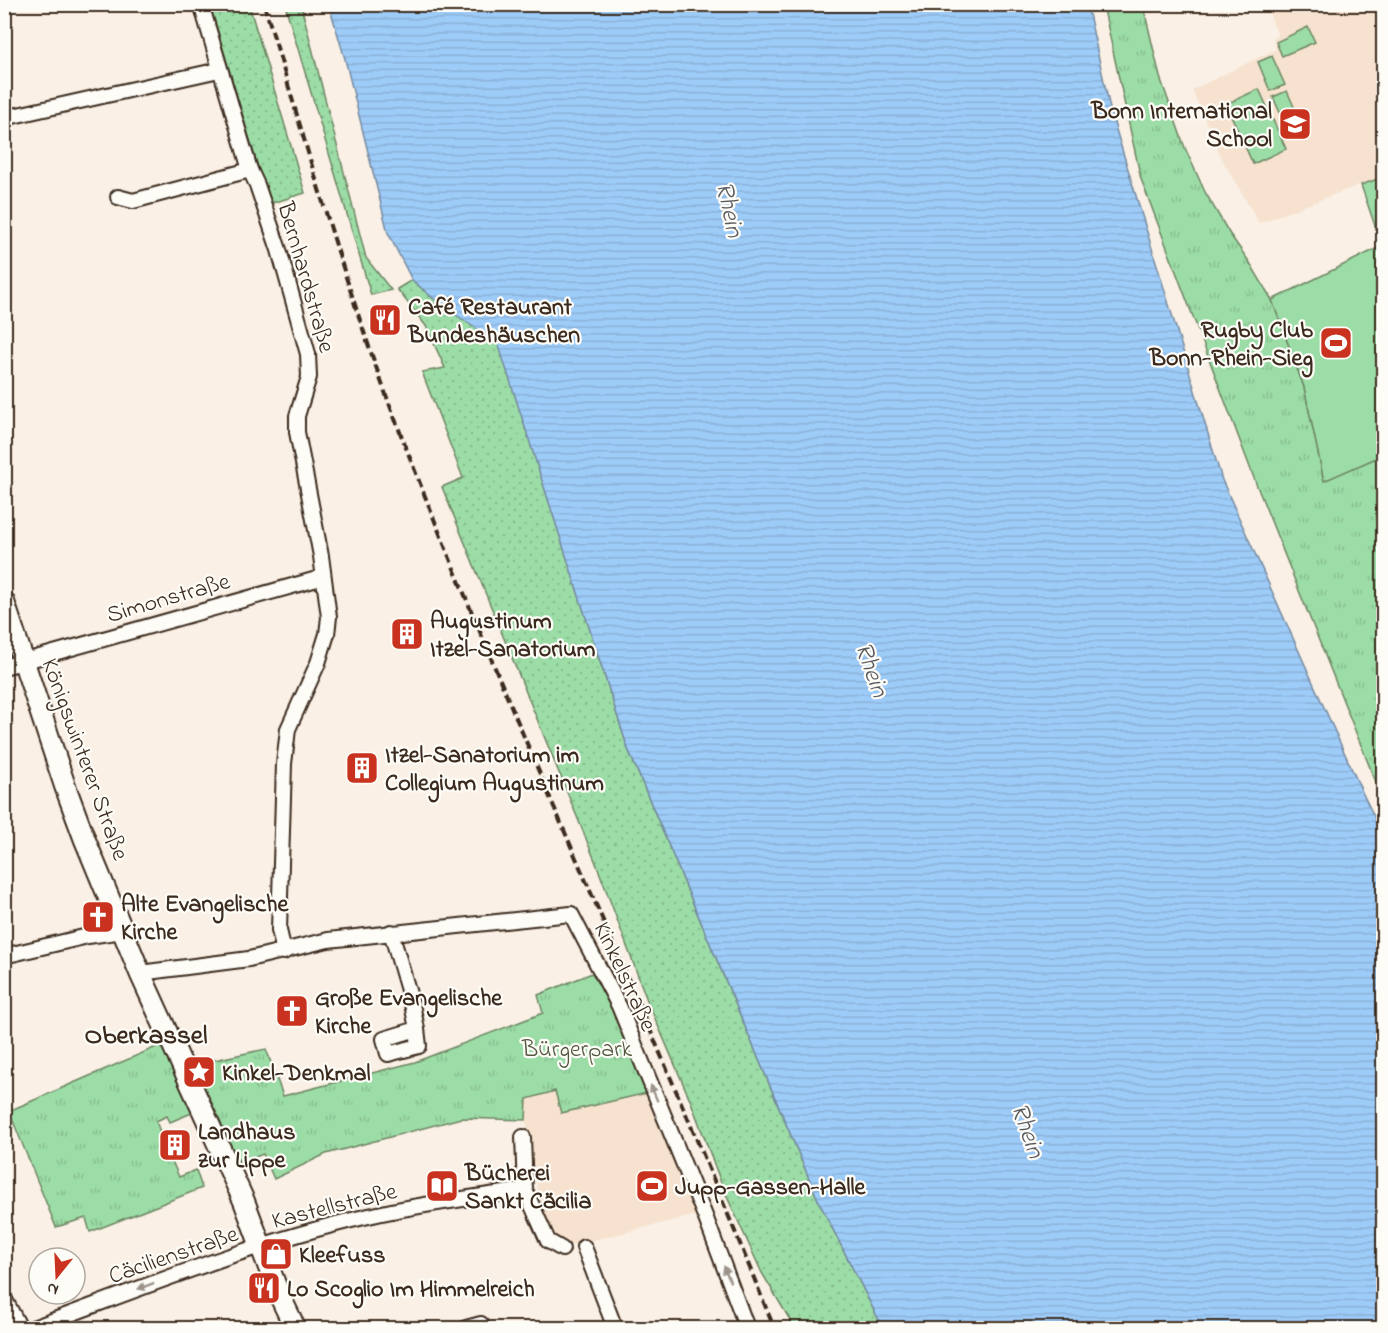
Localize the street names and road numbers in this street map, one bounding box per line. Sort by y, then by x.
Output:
street label: Bernhardstraße [266,197,343,357]
street label: Simonstraße [103,565,235,634]
street label: Königswinterer Straße [31,654,137,866]
street label: Kinkelstraße [583,917,664,1038]
street label: Kastellstraße [268,1175,401,1240]
street label: Cäcilienstraße [104,1218,244,1295]

